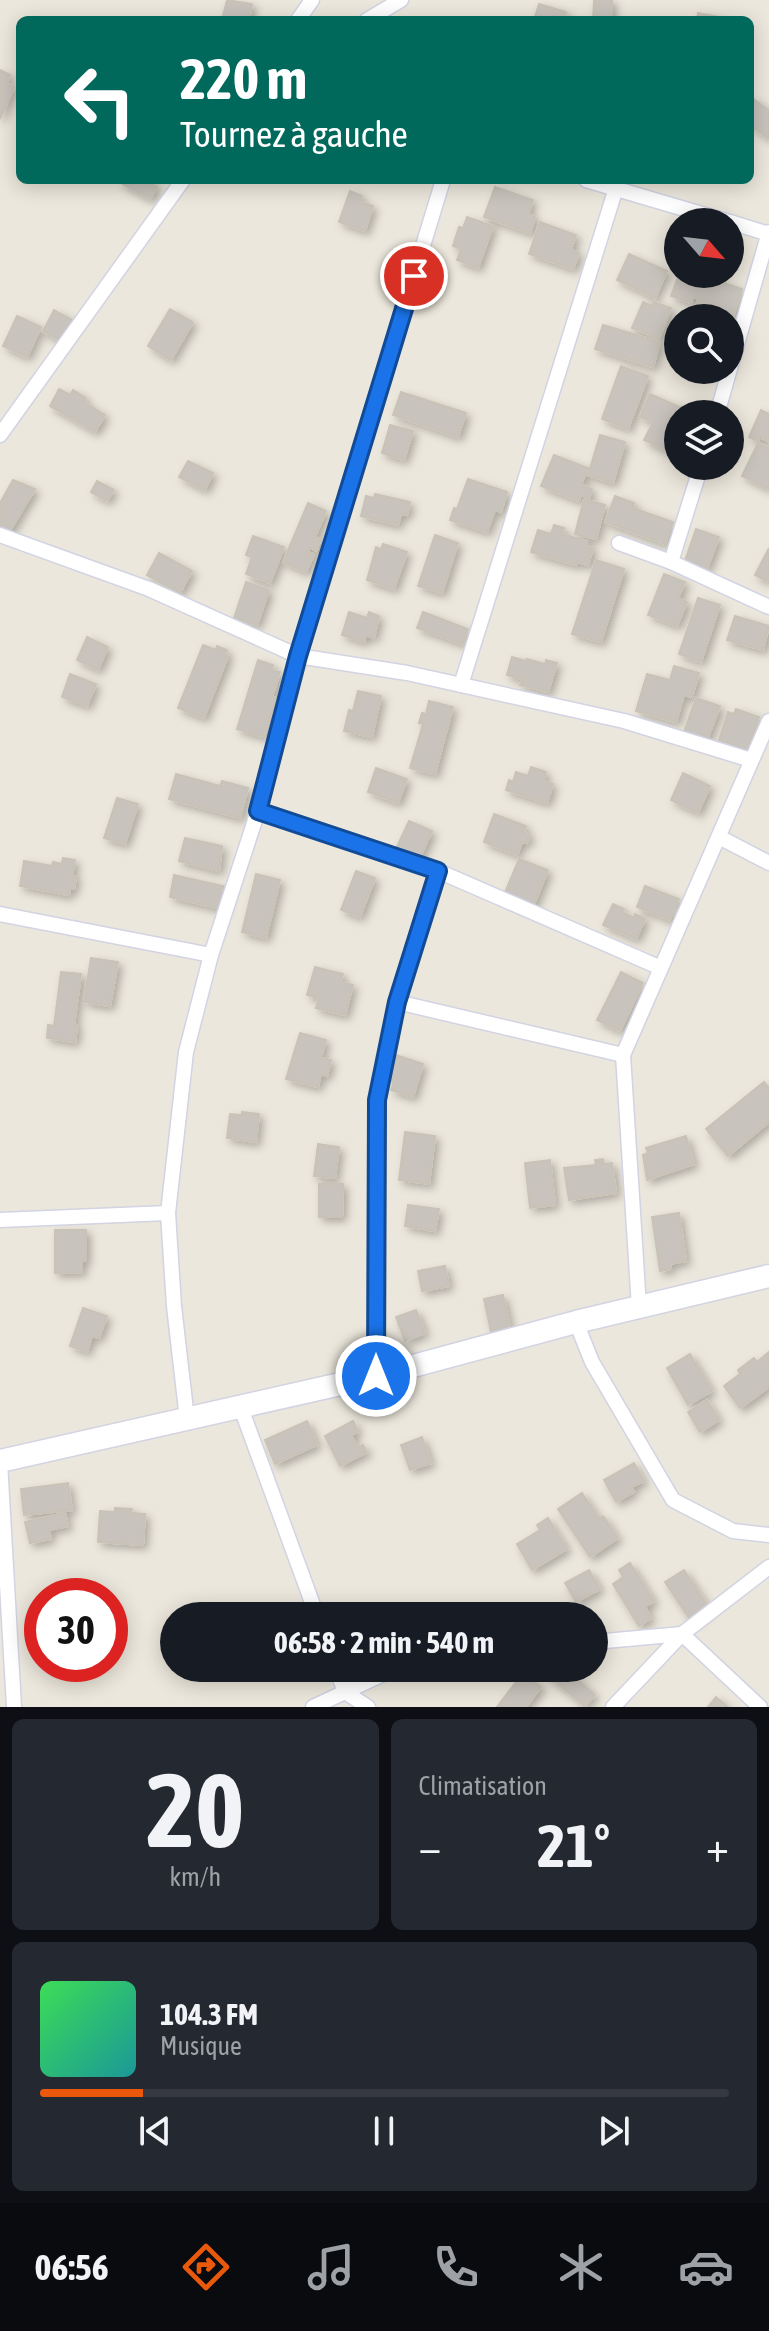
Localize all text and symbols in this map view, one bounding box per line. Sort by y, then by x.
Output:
text: 220 m [180,47,307,111]
icon: left [48,48,152,152]
text: Tournez à gauche [180,113,408,155]
north arrow [664,208,744,288]
map controls [664,208,744,480]
pin [380,242,448,310]
icon: arrive [392,254,436,298]
button: search [664,304,744,384]
button: layers [664,400,744,480]
position arrow [334,1334,418,1418]
speed limit sign: 30 [24,1578,128,1682]
text: 06:58 · 2 min · 540 m [274,1625,494,1659]
text: 20 [146,1750,244,1869]
text: Climatisation [419,1771,547,1801]
text: 21° [537,1811,610,1880]
text: − [419,1821,441,1871]
text: + [706,1821,729,1871]
text: km/h [169,1862,221,1892]
text: 104.3 FM [160,1997,258,2031]
text: Musique [160,2031,242,2061]
icon: previous [133,2109,177,2153]
icon: pause [362,2109,406,2153]
icon: next [592,2109,636,2153]
icon: directions [178,2239,234,2295]
icon: music [303,2239,359,2295]
icon: phone [428,2239,484,2295]
icon: climate [553,2239,609,2295]
icon: car [678,2239,734,2295]
text: 06:56 [35,2246,109,2288]

